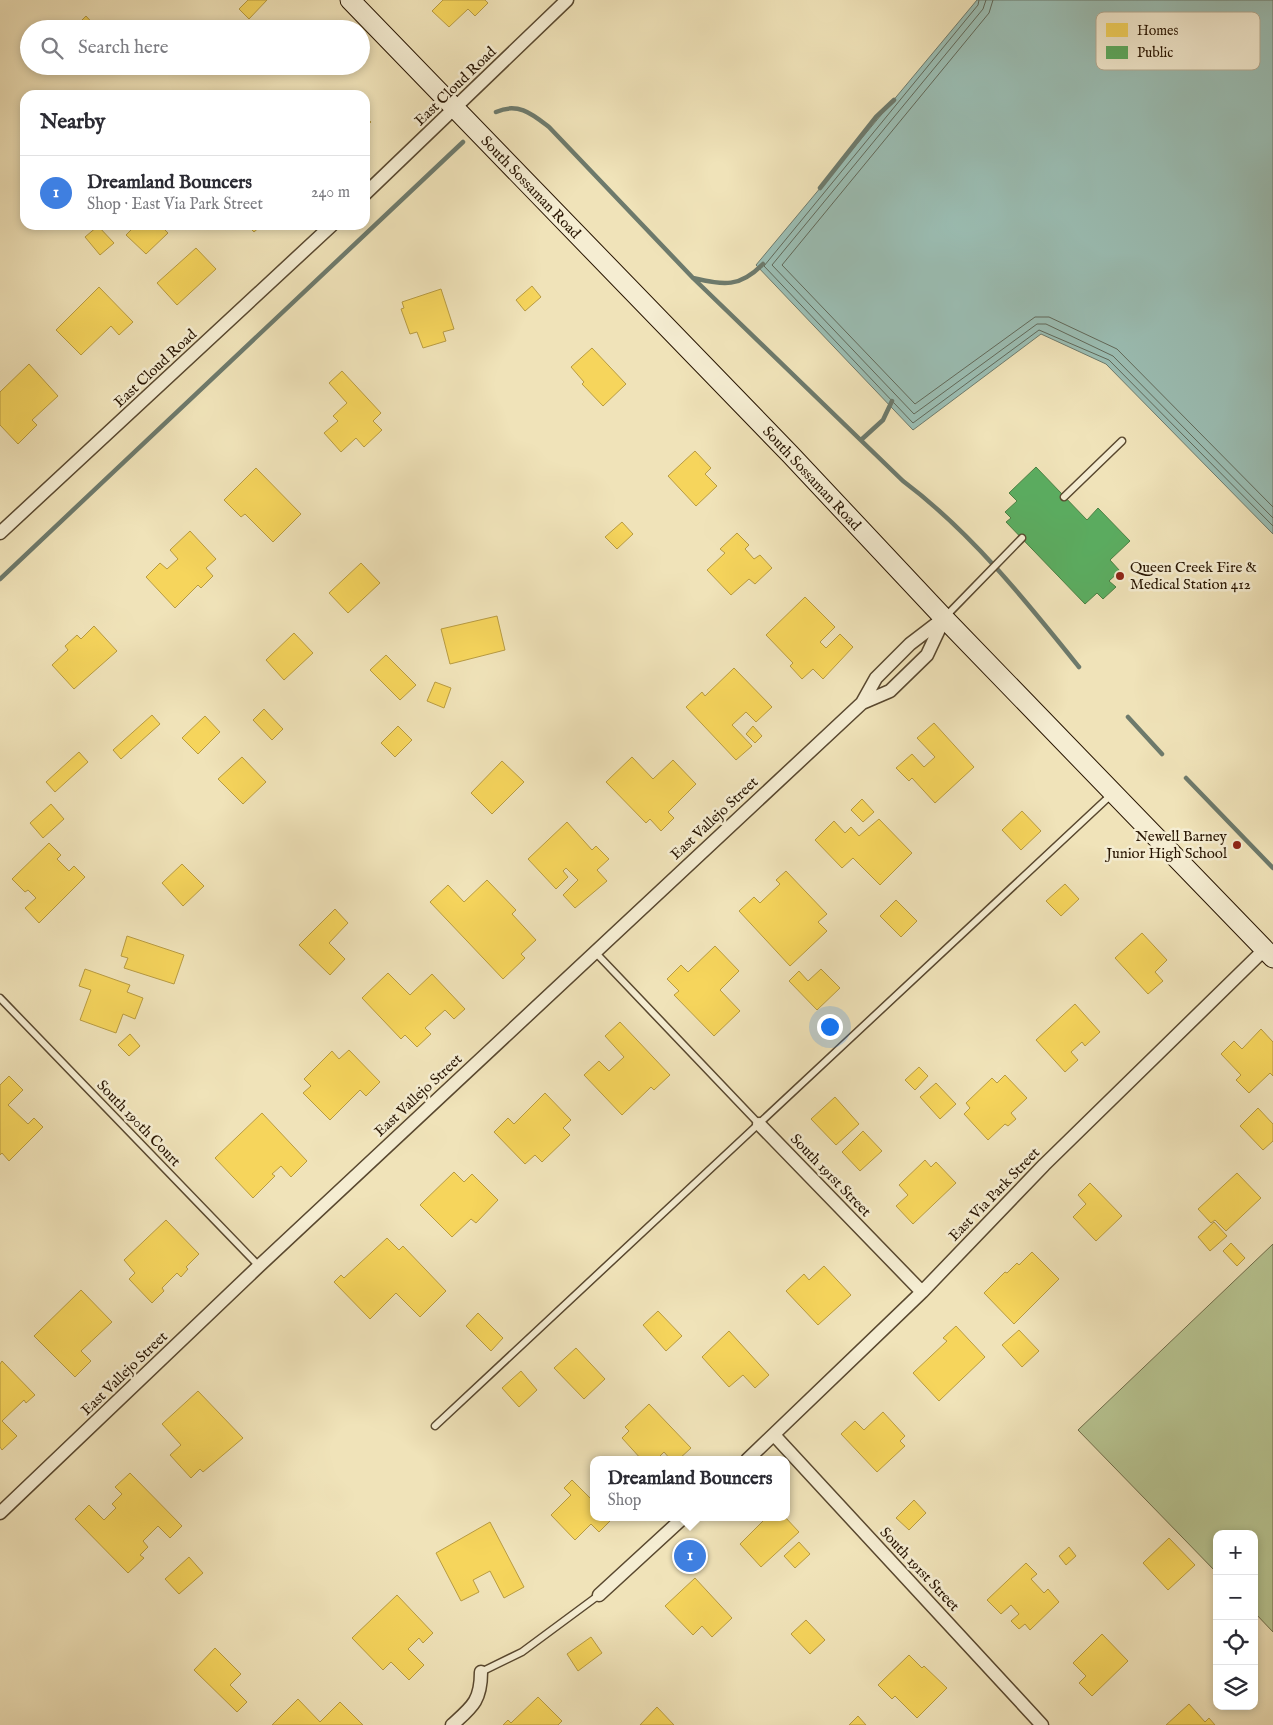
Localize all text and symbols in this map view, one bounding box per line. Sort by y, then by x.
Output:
legend [1096,12,1260,70]
search box [20,20,370,75]
text: Homes [1137,22,1179,40]
icon: search [38,34,66,62]
text: Search here [78,36,169,60]
street label: East Cloud Road [411,42,501,130]
text: Public [1137,44,1173,62]
text: Nearby [40,109,105,136]
street label: South Sossaman Road [477,132,585,244]
text: Dreamland Bouncers [87,171,252,195]
text: 1 [53,183,59,203]
text: 240 m [311,183,350,203]
text: Shop · East Via Park Street [87,195,263,215]
street label: East Cloud Road [110,324,201,412]
street label: South Sossaman Road [758,422,866,535]
place label: Queen Creek Fire & Medical Station 412 [1130,558,1257,594]
marker: Queen Creek Fire & Medical Station 412 [1114,570,1126,582]
street label: East Vallejo Street [666,773,762,864]
place label: Newell Barney Junior High School [1104,827,1228,863]
marker: Newell Barney Junior High School [1231,839,1243,851]
your location [817,1014,843,1040]
street label: East Vallejo Street [370,1050,466,1141]
street label: South 190th Court [93,1076,185,1171]
street label: South 191st Street [786,1130,875,1221]
street label: East Via Park Street [945,1143,1044,1245]
street label: East Vallejo Street [77,1327,172,1419]
popup [590,1456,790,1521]
text: Dreamland Bouncers [608,1467,772,1491]
text: Shop [608,1491,642,1511]
street label: South 191st Street [876,1523,964,1616]
map controls [1213,1530,1258,1710]
button: + [1213,1530,1258,1575]
pin: 1 [674,1537,706,1575]
button: − [1213,1575,1258,1620]
button: locate [1213,1620,1258,1665]
button: layers [1213,1665,1258,1710]

